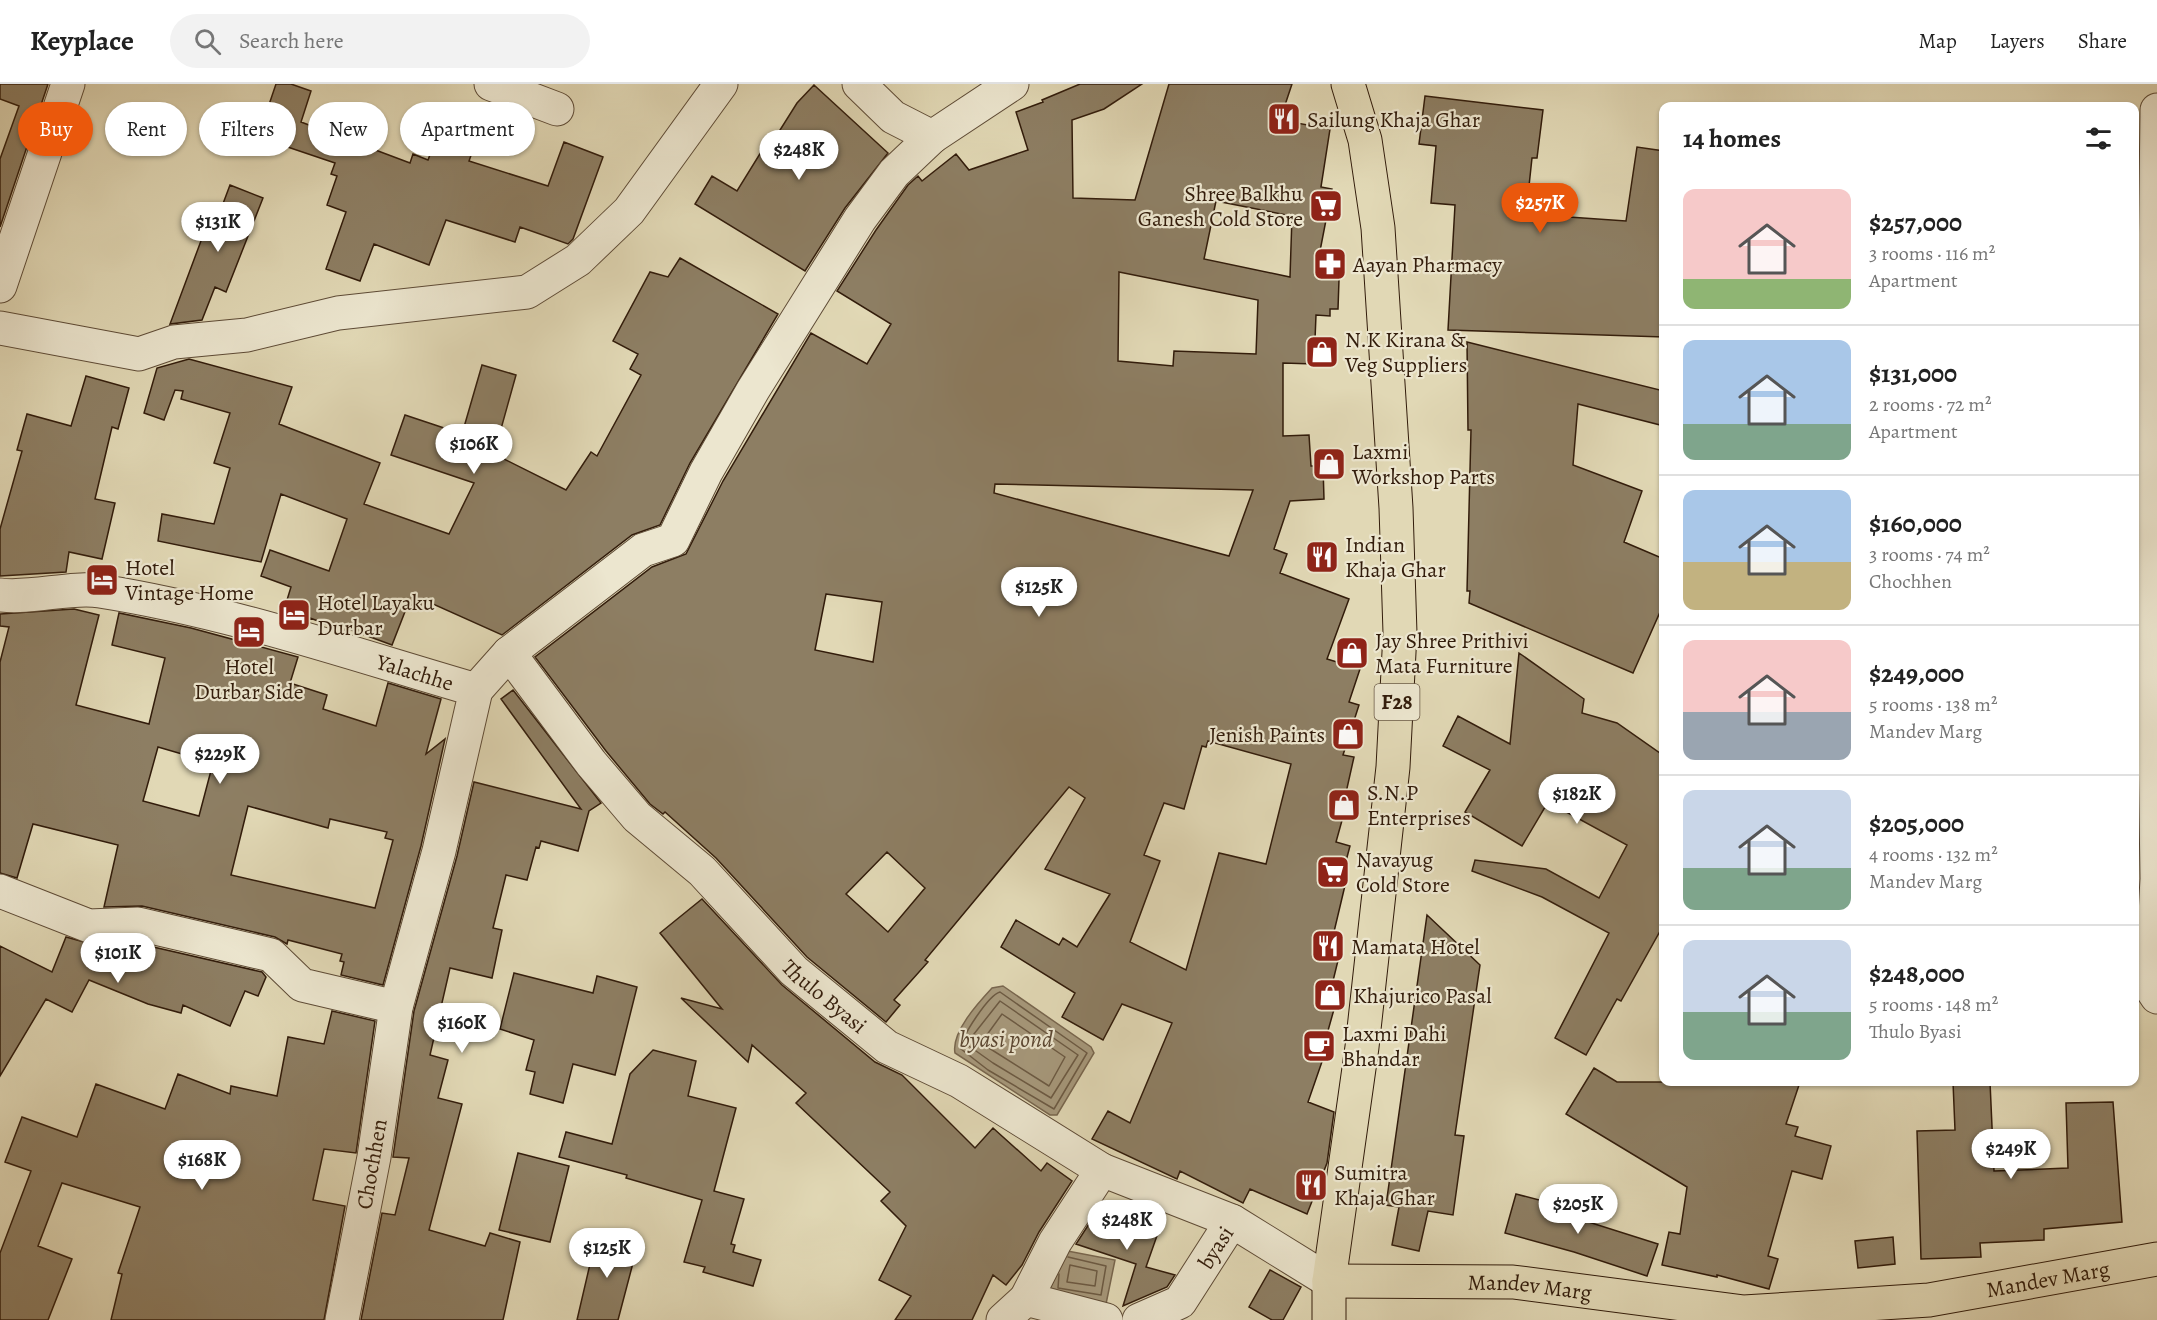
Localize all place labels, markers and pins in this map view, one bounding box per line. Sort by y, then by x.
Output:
restaurant icon: Sailung Khaja Ghar [1266,101,1302,137]
place label: Sailung Khaja Ghar [1307,105,1480,135]
pin: $248K [757,130,841,181]
place label: Shree Balkhu Ganesh Cold Store [1138,179,1303,234]
pin: $257K [1498,183,1582,234]
supermarket icon: Shree Balkhu Ganesh Cold Store [1308,188,1344,224]
pin: $131K [176,202,260,253]
pharmacy icon: Aayan Pharmacy [1312,246,1348,282]
place label: Aayan Pharmacy [1352,250,1502,280]
place label: N.K Kirana & Veg Suppliers [1344,325,1467,380]
shop icon: N.K Kirana & Veg Suppliers [1304,334,1340,370]
pin: $106K [432,424,516,475]
place label: Laxmi Workshop Parts [1351,437,1495,492]
shop icon: Laxmi Workshop Parts [1311,446,1347,482]
place label: Indian Khaja Ghar [1345,530,1446,585]
restaurant icon: Indian Khaja Ghar [1304,539,1340,575]
place label: Hotel Vintage Home [124,553,254,608]
hotel icon: Hotel Vintage Home [84,562,120,598]
pin: $125K [997,567,1081,618]
place label: Hotel Layaku Durbar [317,588,435,643]
hotel icon: Hotel Layaku Durbar [276,597,312,633]
hotel icon: Hotel Durbar Side [231,614,267,650]
place label: Jay Shree Prithivi Mata Furniture [1375,626,1529,681]
shop icon: Jay Shree Prithivi Mata Furniture [1334,635,1370,671]
place label: Hotel Durbar Side [194,652,304,707]
shop icon: Jenish Paints [1330,716,1366,752]
place label: Jenish Paints [1209,720,1325,750]
pin: $229K [178,734,262,785]
pin: $182K [1535,774,1619,825]
place label: S.N.P Enterprises [1367,778,1471,833]
shop icon: S.N.P Enterprises [1326,787,1362,823]
place label: Navayug Cold Store [1356,845,1450,900]
supermarket icon: Navayug Cold Store [1315,854,1351,890]
restaurant icon: Mamata Hotel [1310,928,1346,964]
place label: Mamata Hotel [1351,932,1480,962]
pin: $101K [76,933,160,984]
shop icon: Khajurico Pasal [1312,977,1348,1013]
place label: Khajurico Pasal [1353,981,1492,1011]
pin: $160K [420,1003,504,1054]
place label: Laxmi Dahi Bhandar [1342,1019,1446,1074]
cafe icon: Laxmi Dahi Bhandar [1301,1028,1337,1064]
pin: $249K [1969,1129,2053,1180]
pin: $168K [160,1140,244,1191]
place label: Sumitra Khaja Ghar [1334,1158,1435,1213]
restaurant icon: Sumitra Khaja Ghar [1293,1167,1329,1203]
pin: $205K [1536,1184,1620,1235]
pin: $248K [1085,1200,1169,1251]
pin: $125K [565,1228,649,1279]

